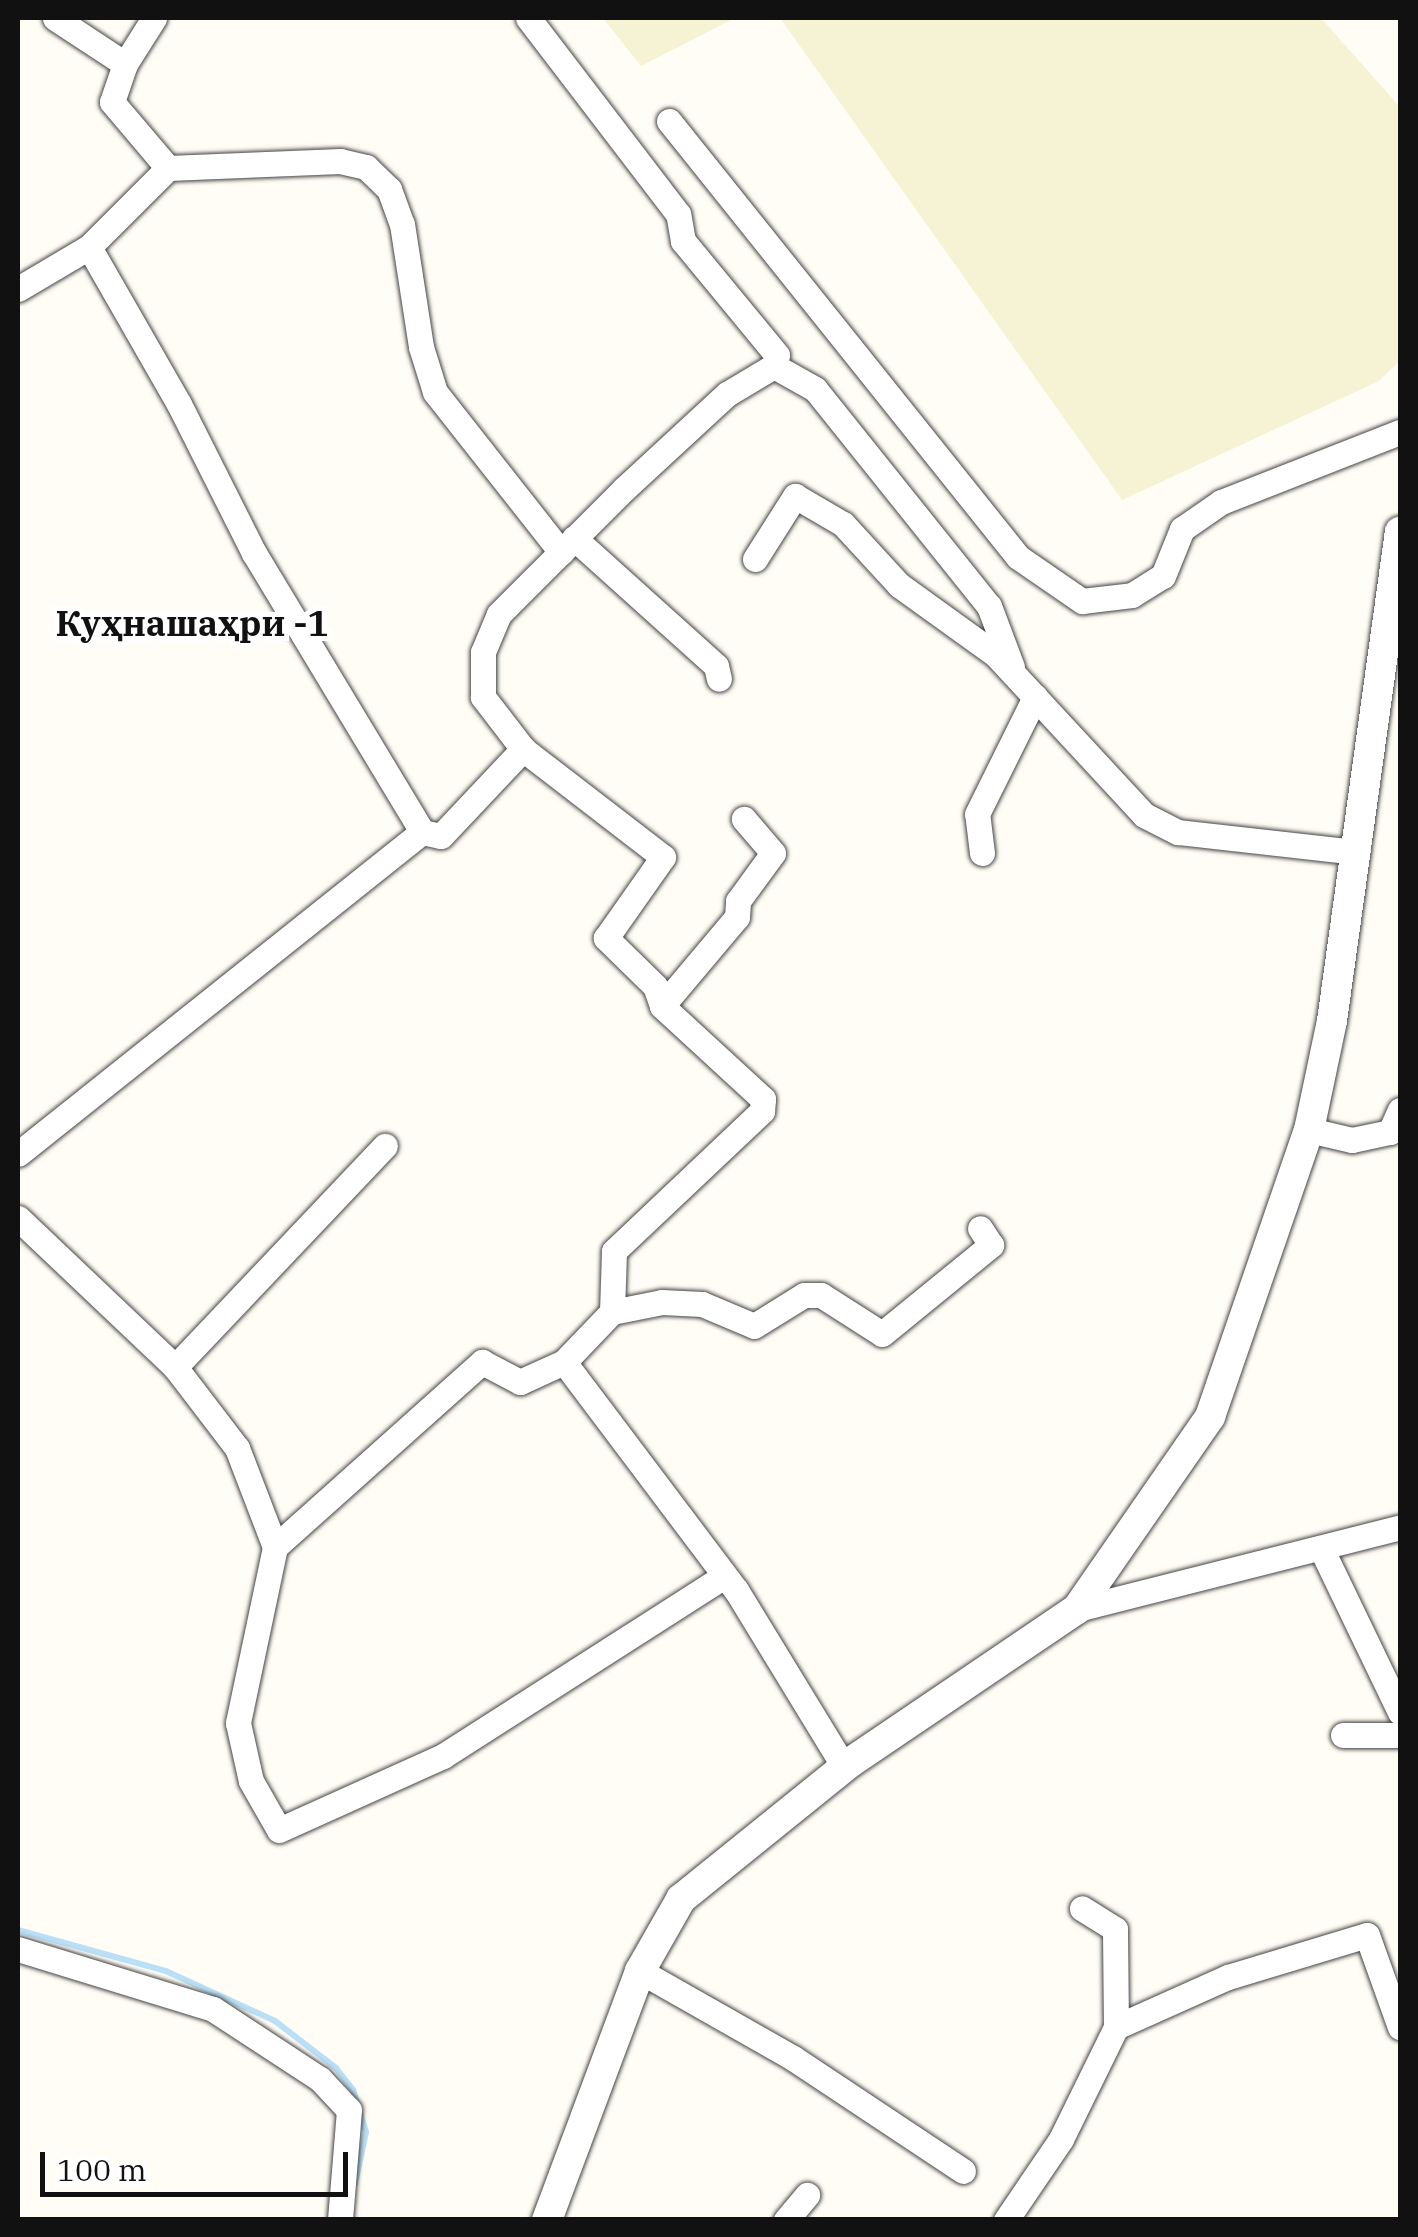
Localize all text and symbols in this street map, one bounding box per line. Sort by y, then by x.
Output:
district label: Куҳнашаҳри -1 [56,602,328,644]
scale bar [45,2132,352,2194]
text: 100 m [57,2150,147,2189]

